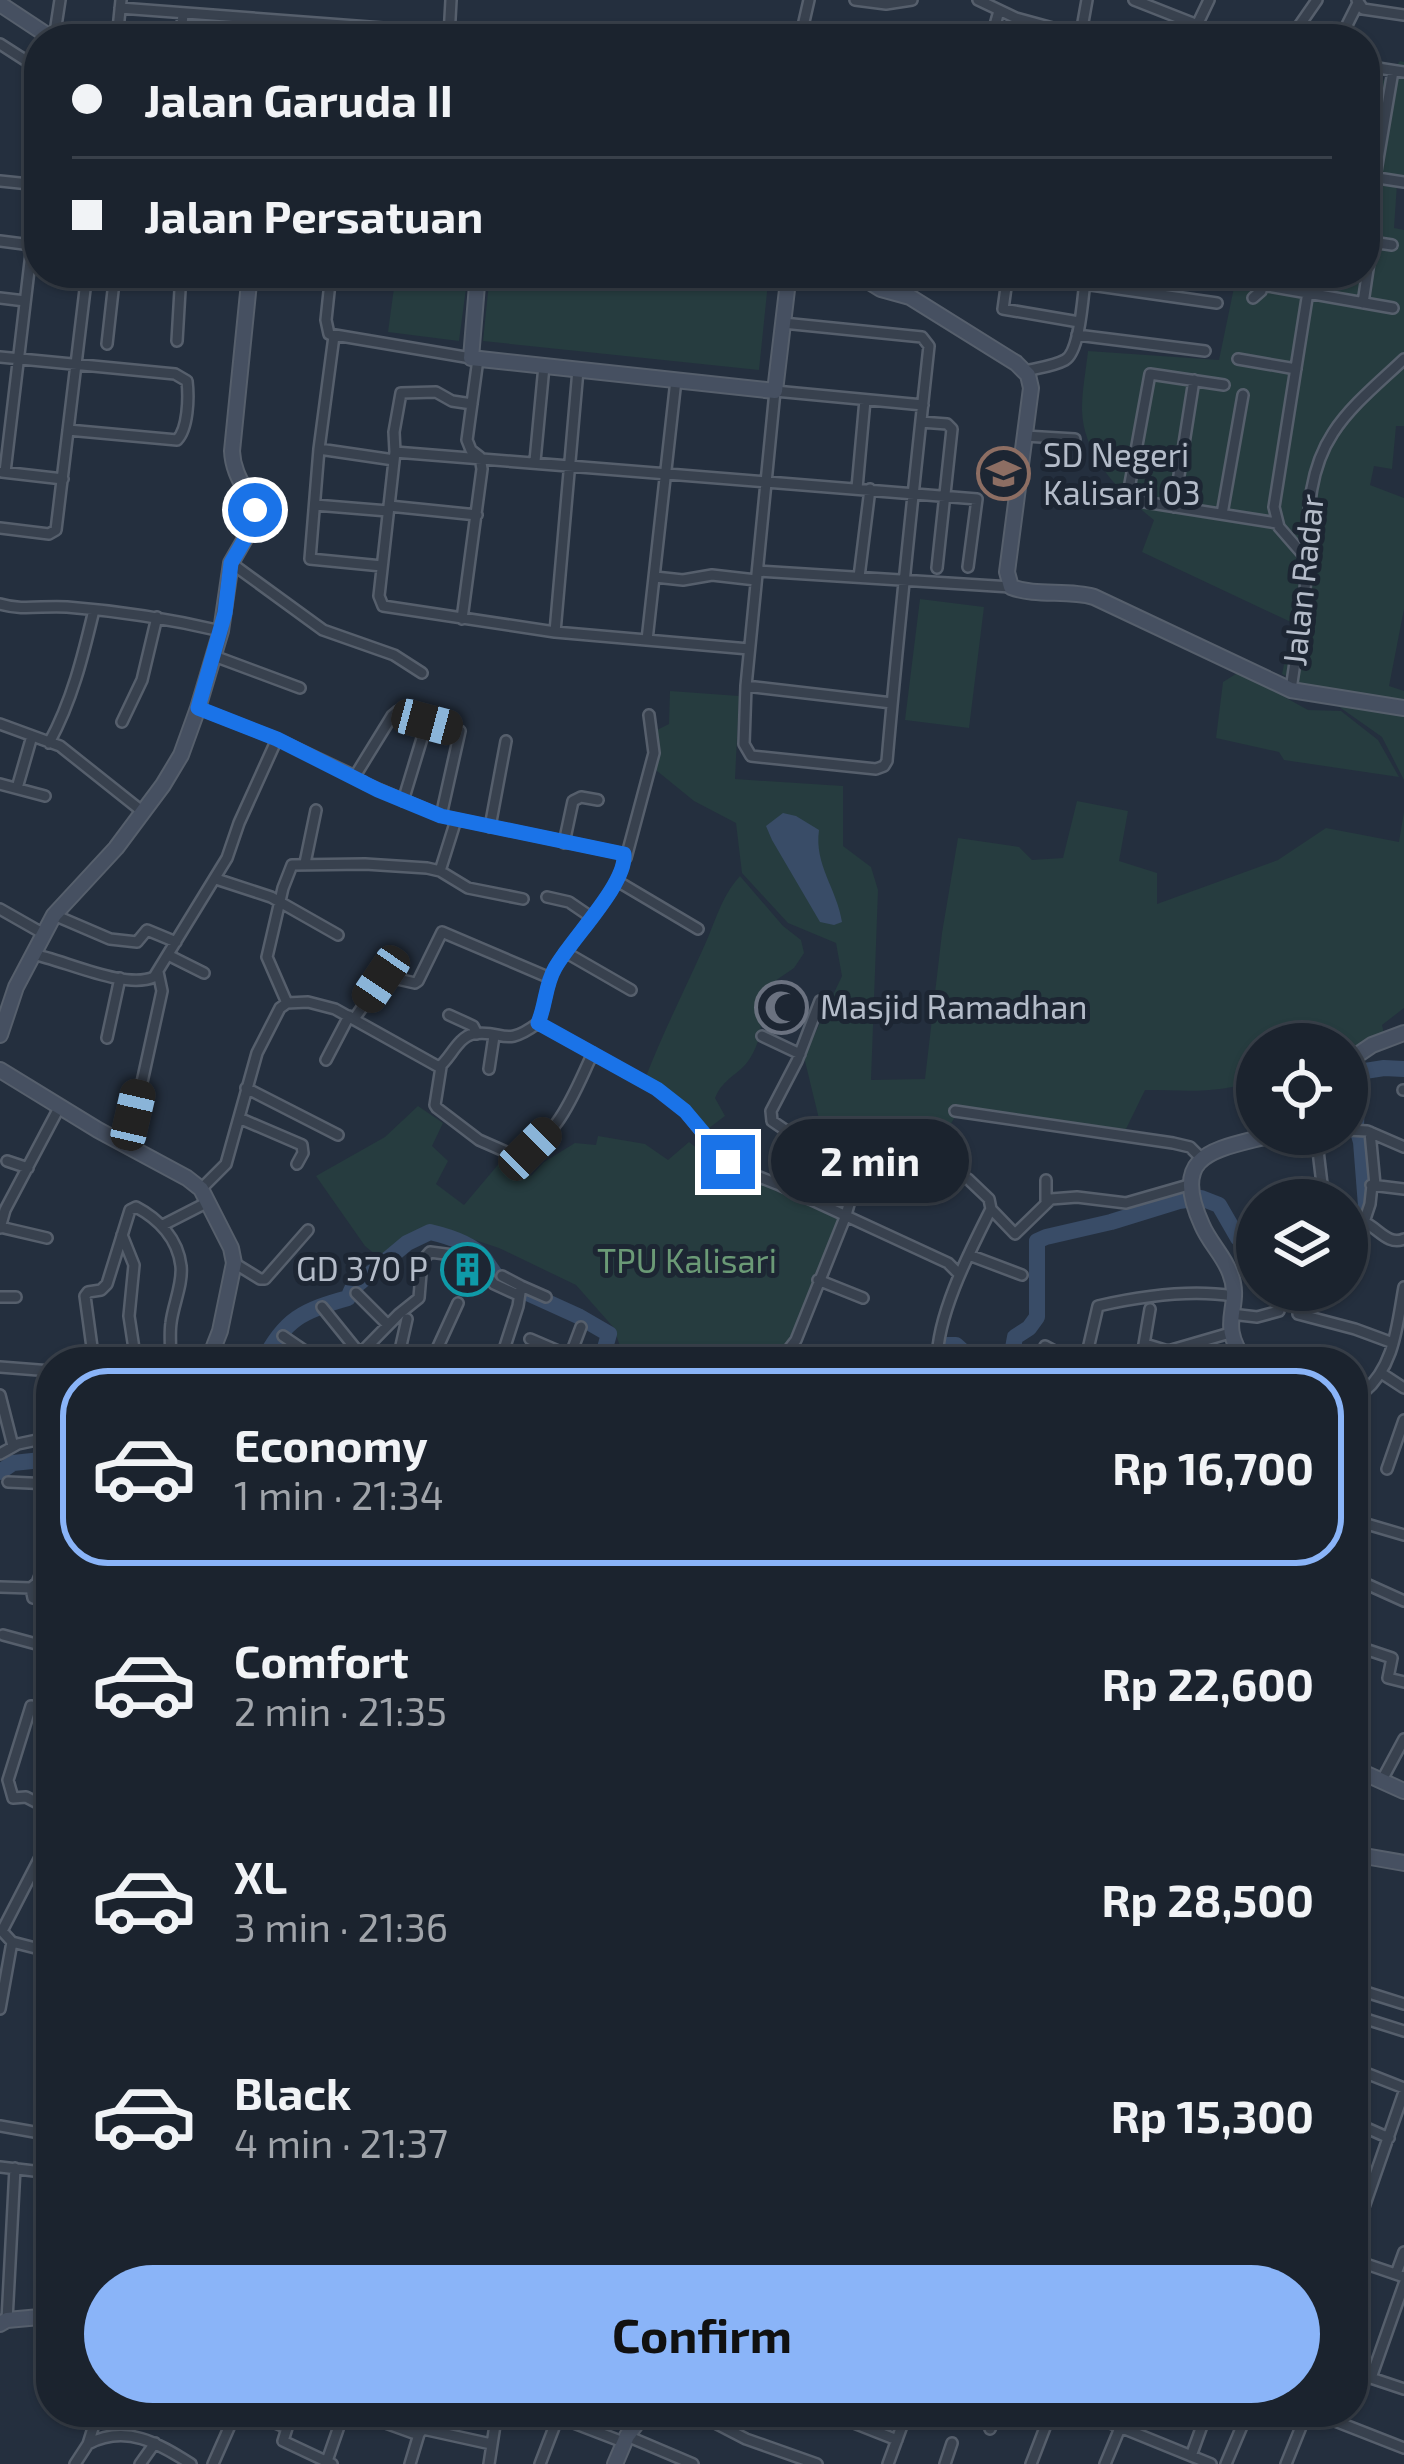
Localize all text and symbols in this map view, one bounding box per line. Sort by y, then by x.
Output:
text: Jalan Garuda II [144,72,453,126]
text: Jalan Persatuan [144,188,483,242]
place label: SD Negeri Kalisari 03 [1043,434,1201,512]
school or university icon: SD Negeri Kalisari 03 [976,446,1032,502]
route start [228,483,282,537]
street label: Jalan Radar [1273,492,1331,668]
car [388,695,466,749]
car [346,939,416,1019]
mosque icon: Masjid Ramadhan [753,979,809,1035]
place label: Masjid Ramadhan [820,986,1087,1026]
map controls [1236,1023,1368,1311]
button: locate [1236,1023,1368,1155]
car [107,1076,159,1154]
car [492,1111,568,1187]
callout: 2 min [770,1120,968,1204]
route end [701,1135,755,1189]
text: 2 min [820,1137,920,1184]
button: layers [1236,1179,1368,1311]
park label: TPU Kalisari [597,1240,777,1280]
building icon: GD 370 P [439,1241,495,1297]
place label: GD 370 P [296,1248,428,1288]
icon: car [90,1413,198,1521]
text: Economy [234,1417,428,1471]
text: Rp 16,700 [1112,1440,1314,1494]
text: 1 min · 21:34 [234,1471,444,1518]
icon: car [90,1629,198,1737]
text: Comfort [234,1633,409,1687]
text: Rp 22,600 [1102,1656,1314,1710]
text: 2 min · 21:35 [234,1687,447,1734]
icon: car [90,1845,198,1953]
text: XL [234,1849,287,1903]
text: Rp 28,500 [1101,1872,1314,1926]
text: 3 min · 21:36 [234,1903,448,1950]
icon: car [90,2061,198,2169]
text: Black [234,2065,351,2119]
text: Rp 15,300 [1111,2088,1314,2142]
text: 4 min · 21:37 [234,2119,448,2166]
button: Confirm [84,2265,1320,2403]

